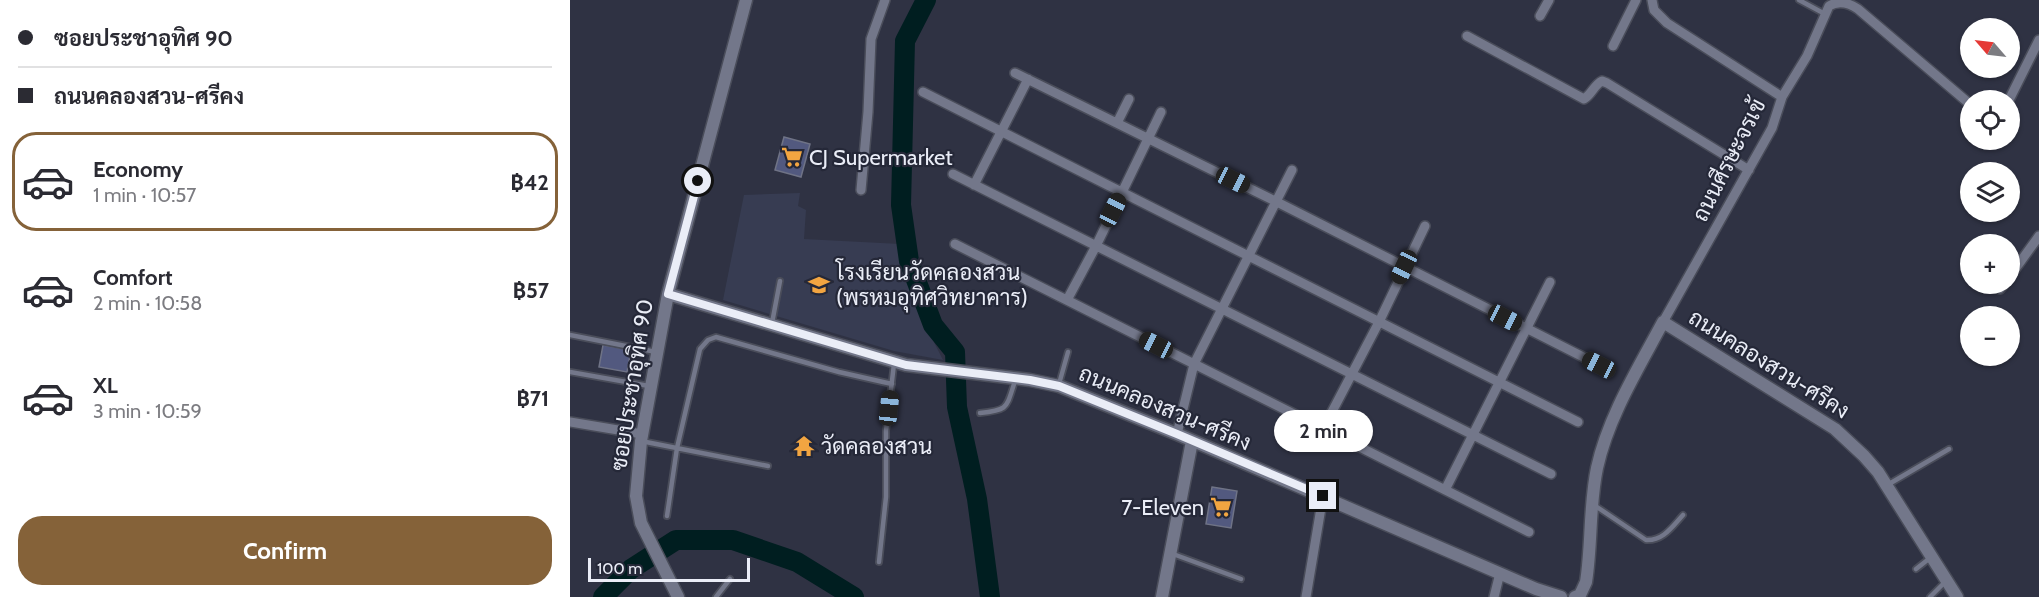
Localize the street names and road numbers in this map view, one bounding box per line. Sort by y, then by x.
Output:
street label: ถนนศีรษะจรเข้ [1686,93,1772,226]
street label: ซอยประชาอุทิศ 90 [605,297,661,473]
street label: ถนนคลองสวน-ศรีคง [1684,304,1854,424]
street label: ถนนคลองสวน-ศรีคง [1075,360,1255,456]

